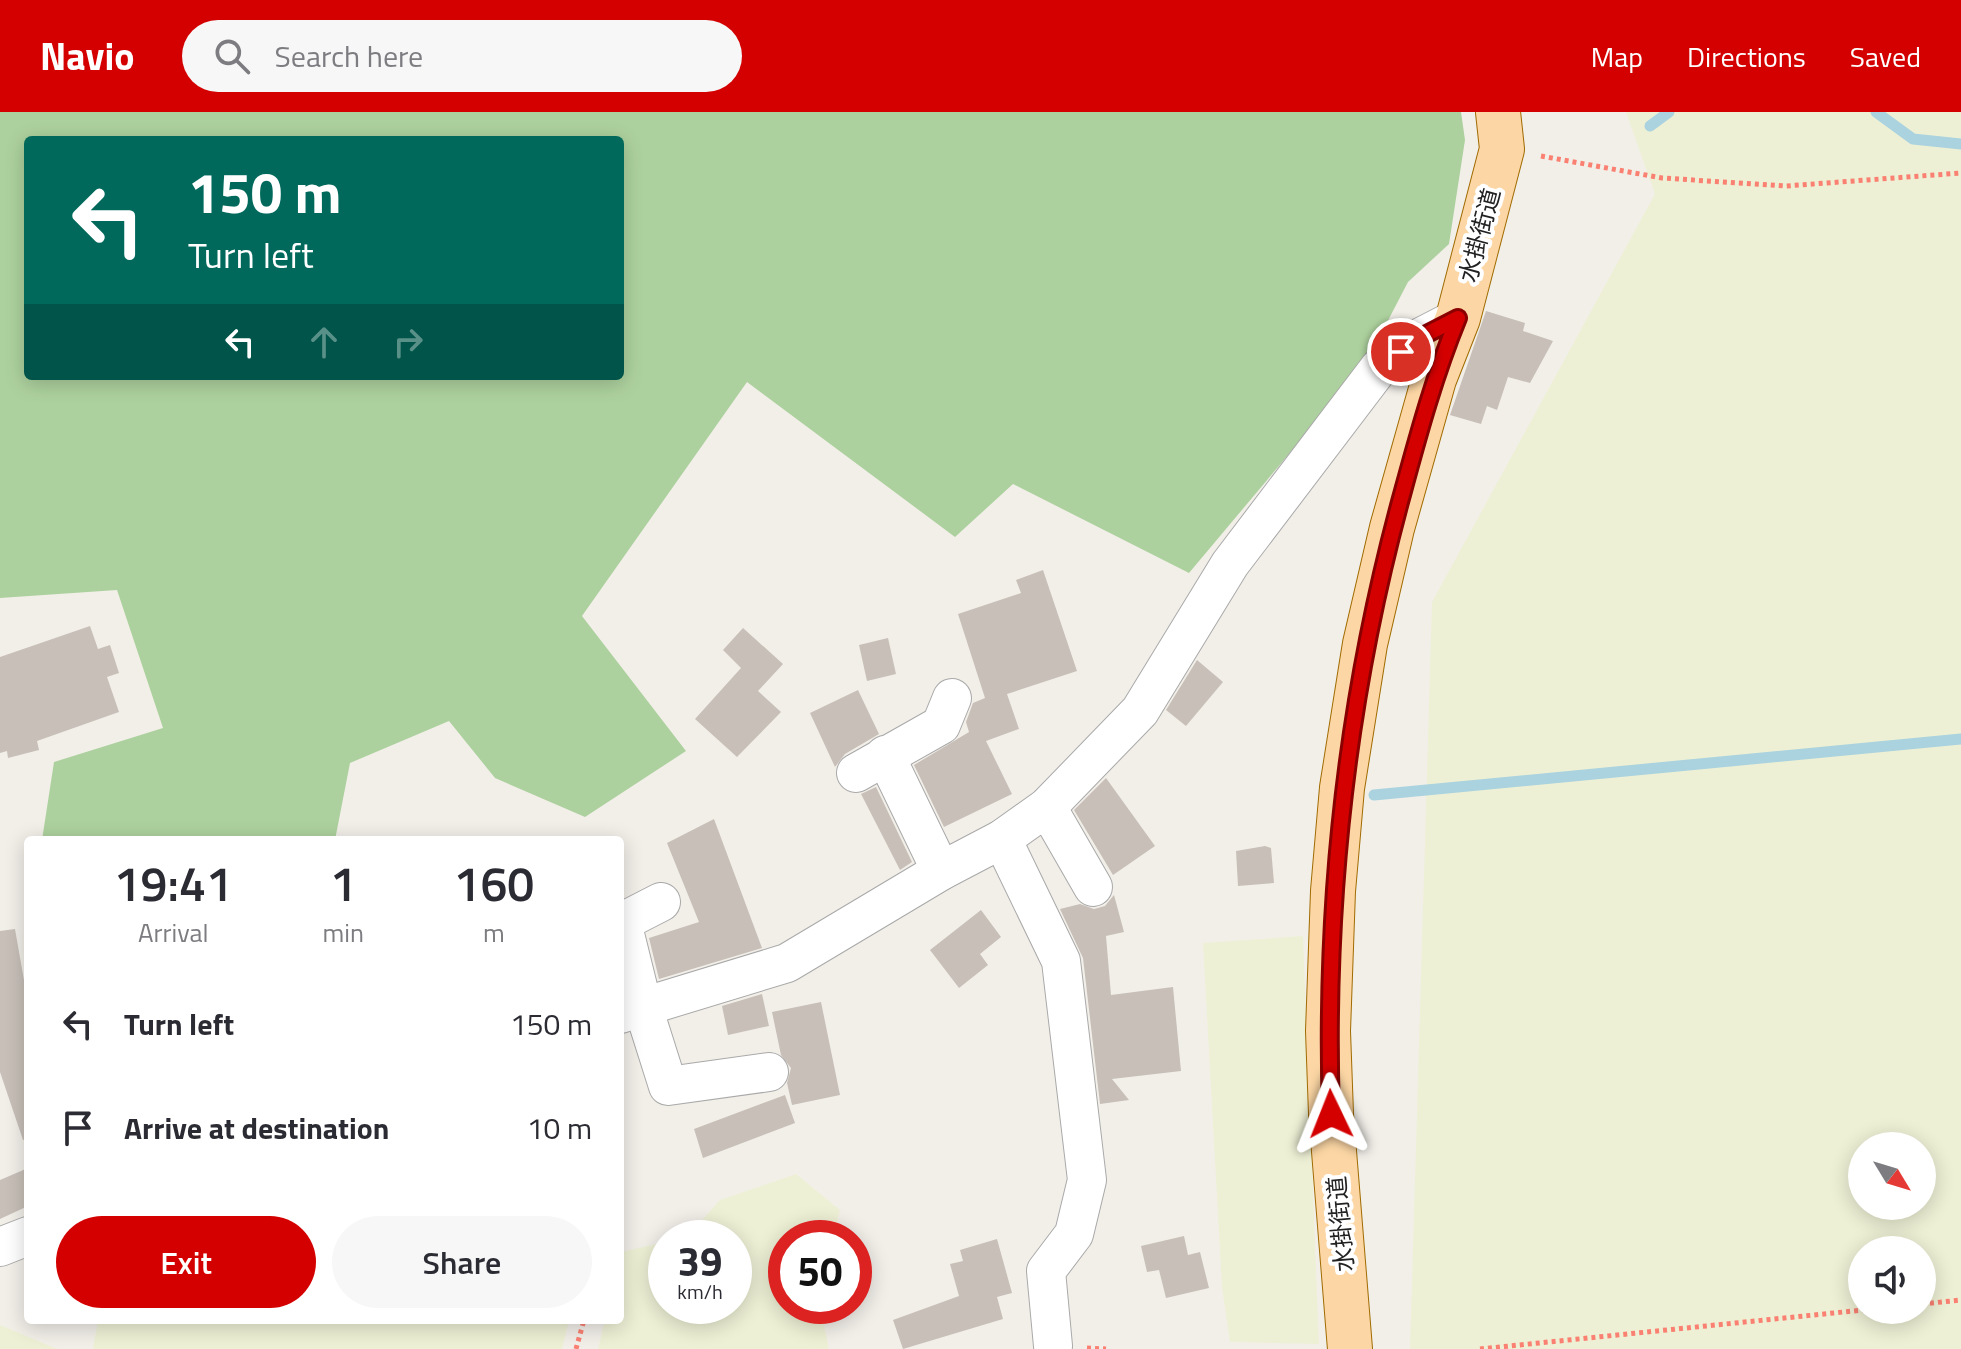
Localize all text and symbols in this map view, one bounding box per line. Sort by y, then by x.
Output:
search box [182,20,742,92]
text: Navio [40,27,134,85]
text: Search here [274,33,423,79]
icon: search [210,34,254,78]
text: Map [1591,35,1643,78]
text: Directions [1687,35,1806,78]
text: Saved [1850,35,1921,78]
text: 150 m [188,150,341,235]
icon: left [56,168,160,272]
street label: 水掛街道 [1449,184,1509,286]
text: Turn left [188,227,314,282]
pin [1367,318,1435,386]
icon: left [218,320,262,364]
icon: ahead [302,320,346,364]
icon: right [386,320,430,364]
icon: arrive [1379,330,1423,374]
text: 19:41 [114,847,233,920]
text: 1 [330,847,357,920]
text: 160 [454,847,534,920]
text: Arrival [138,913,208,952]
text: min [322,913,364,952]
text: m [483,913,505,952]
text: Turn left [124,1001,234,1047]
text: 150 m [510,1001,592,1047]
icon: left [56,1002,100,1046]
position arrow [1289,1072,1373,1156]
text: Arrive at destination [124,1105,389,1151]
text: 10 m [527,1105,592,1151]
icon: arrive [56,1106,100,1150]
north arrow [1848,1132,1936,1220]
map controls [1848,1132,1936,1324]
street label: 水掛街道 [1318,1175,1362,1273]
button: Exit [56,1216,316,1308]
button: Share [332,1216,592,1308]
speed limit sign: 50 [768,1220,872,1324]
text: 39 [678,1231,722,1292]
button: sound [1848,1236,1936,1324]
text: km/h [677,1276,723,1307]

